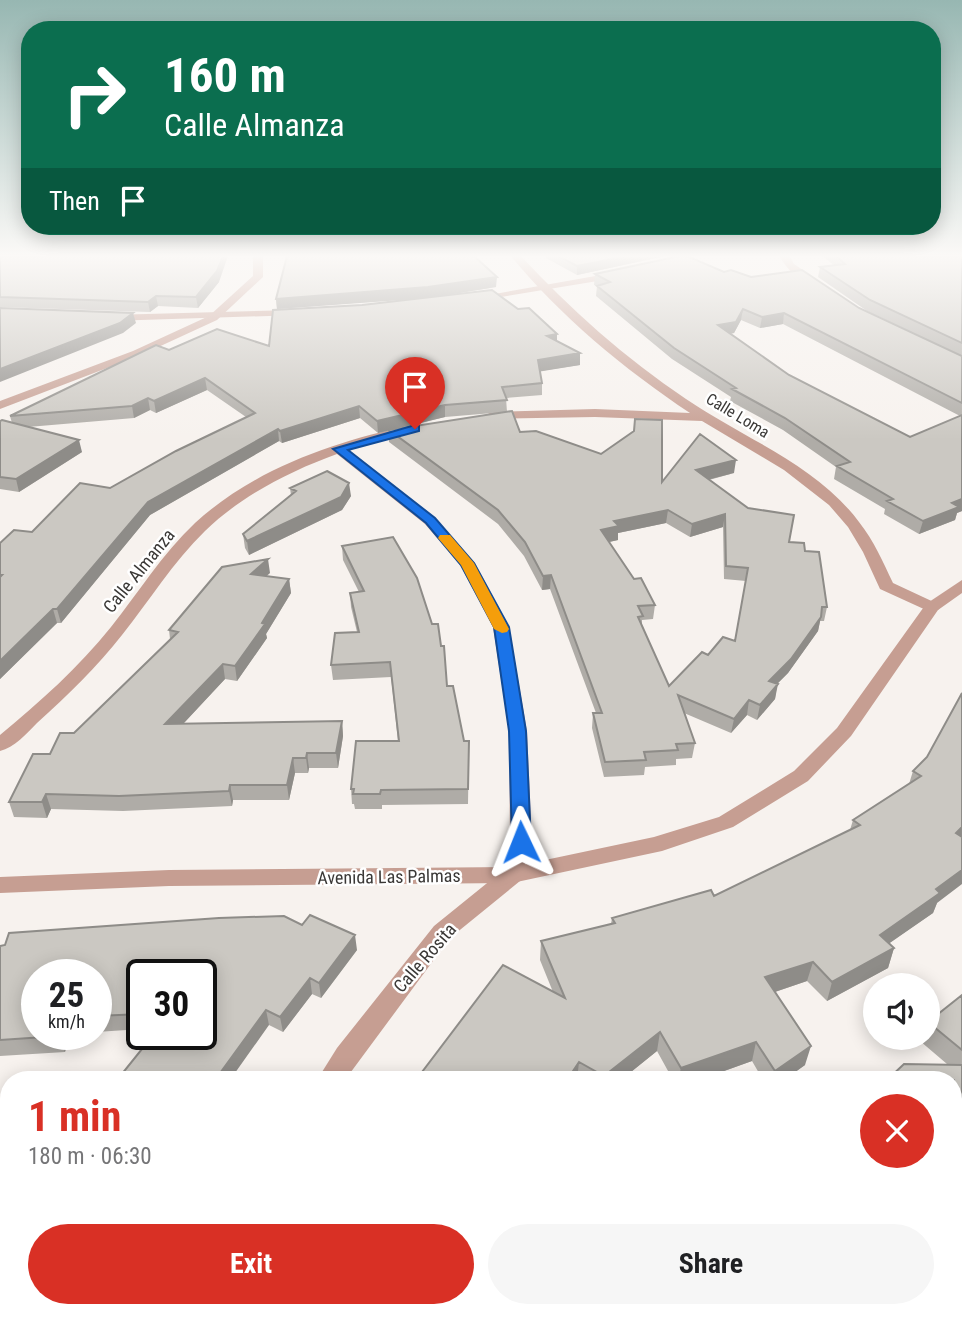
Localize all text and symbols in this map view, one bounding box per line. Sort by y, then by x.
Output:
text: 160 m [164,47,286,104]
icon: right [49,49,140,140]
text: Calle Almanza [164,106,345,144]
icon: arrive [114,182,152,220]
text: Then [49,186,100,216]
pin [385,357,445,429]
icon: arrive [396,368,434,406]
street label: Calle Loma [703,389,773,442]
street label: Calle Almanza [98,525,179,617]
position arrow [484,805,558,879]
street label: Avenida Las Palmas [317,865,461,888]
street label: Calle Rosita [389,919,460,996]
speed limit sign: 30 [126,959,217,1050]
map controls [863,973,940,1050]
button: sound [863,973,940,1050]
text: 25 [49,975,84,1016]
text: km/h [48,1011,85,1032]
text: 1 min [28,1092,121,1141]
button: close [860,1094,934,1168]
text: 180 m · 06:30 [28,1143,152,1170]
button: Exit [28,1224,474,1304]
button: Share [488,1224,934,1304]

